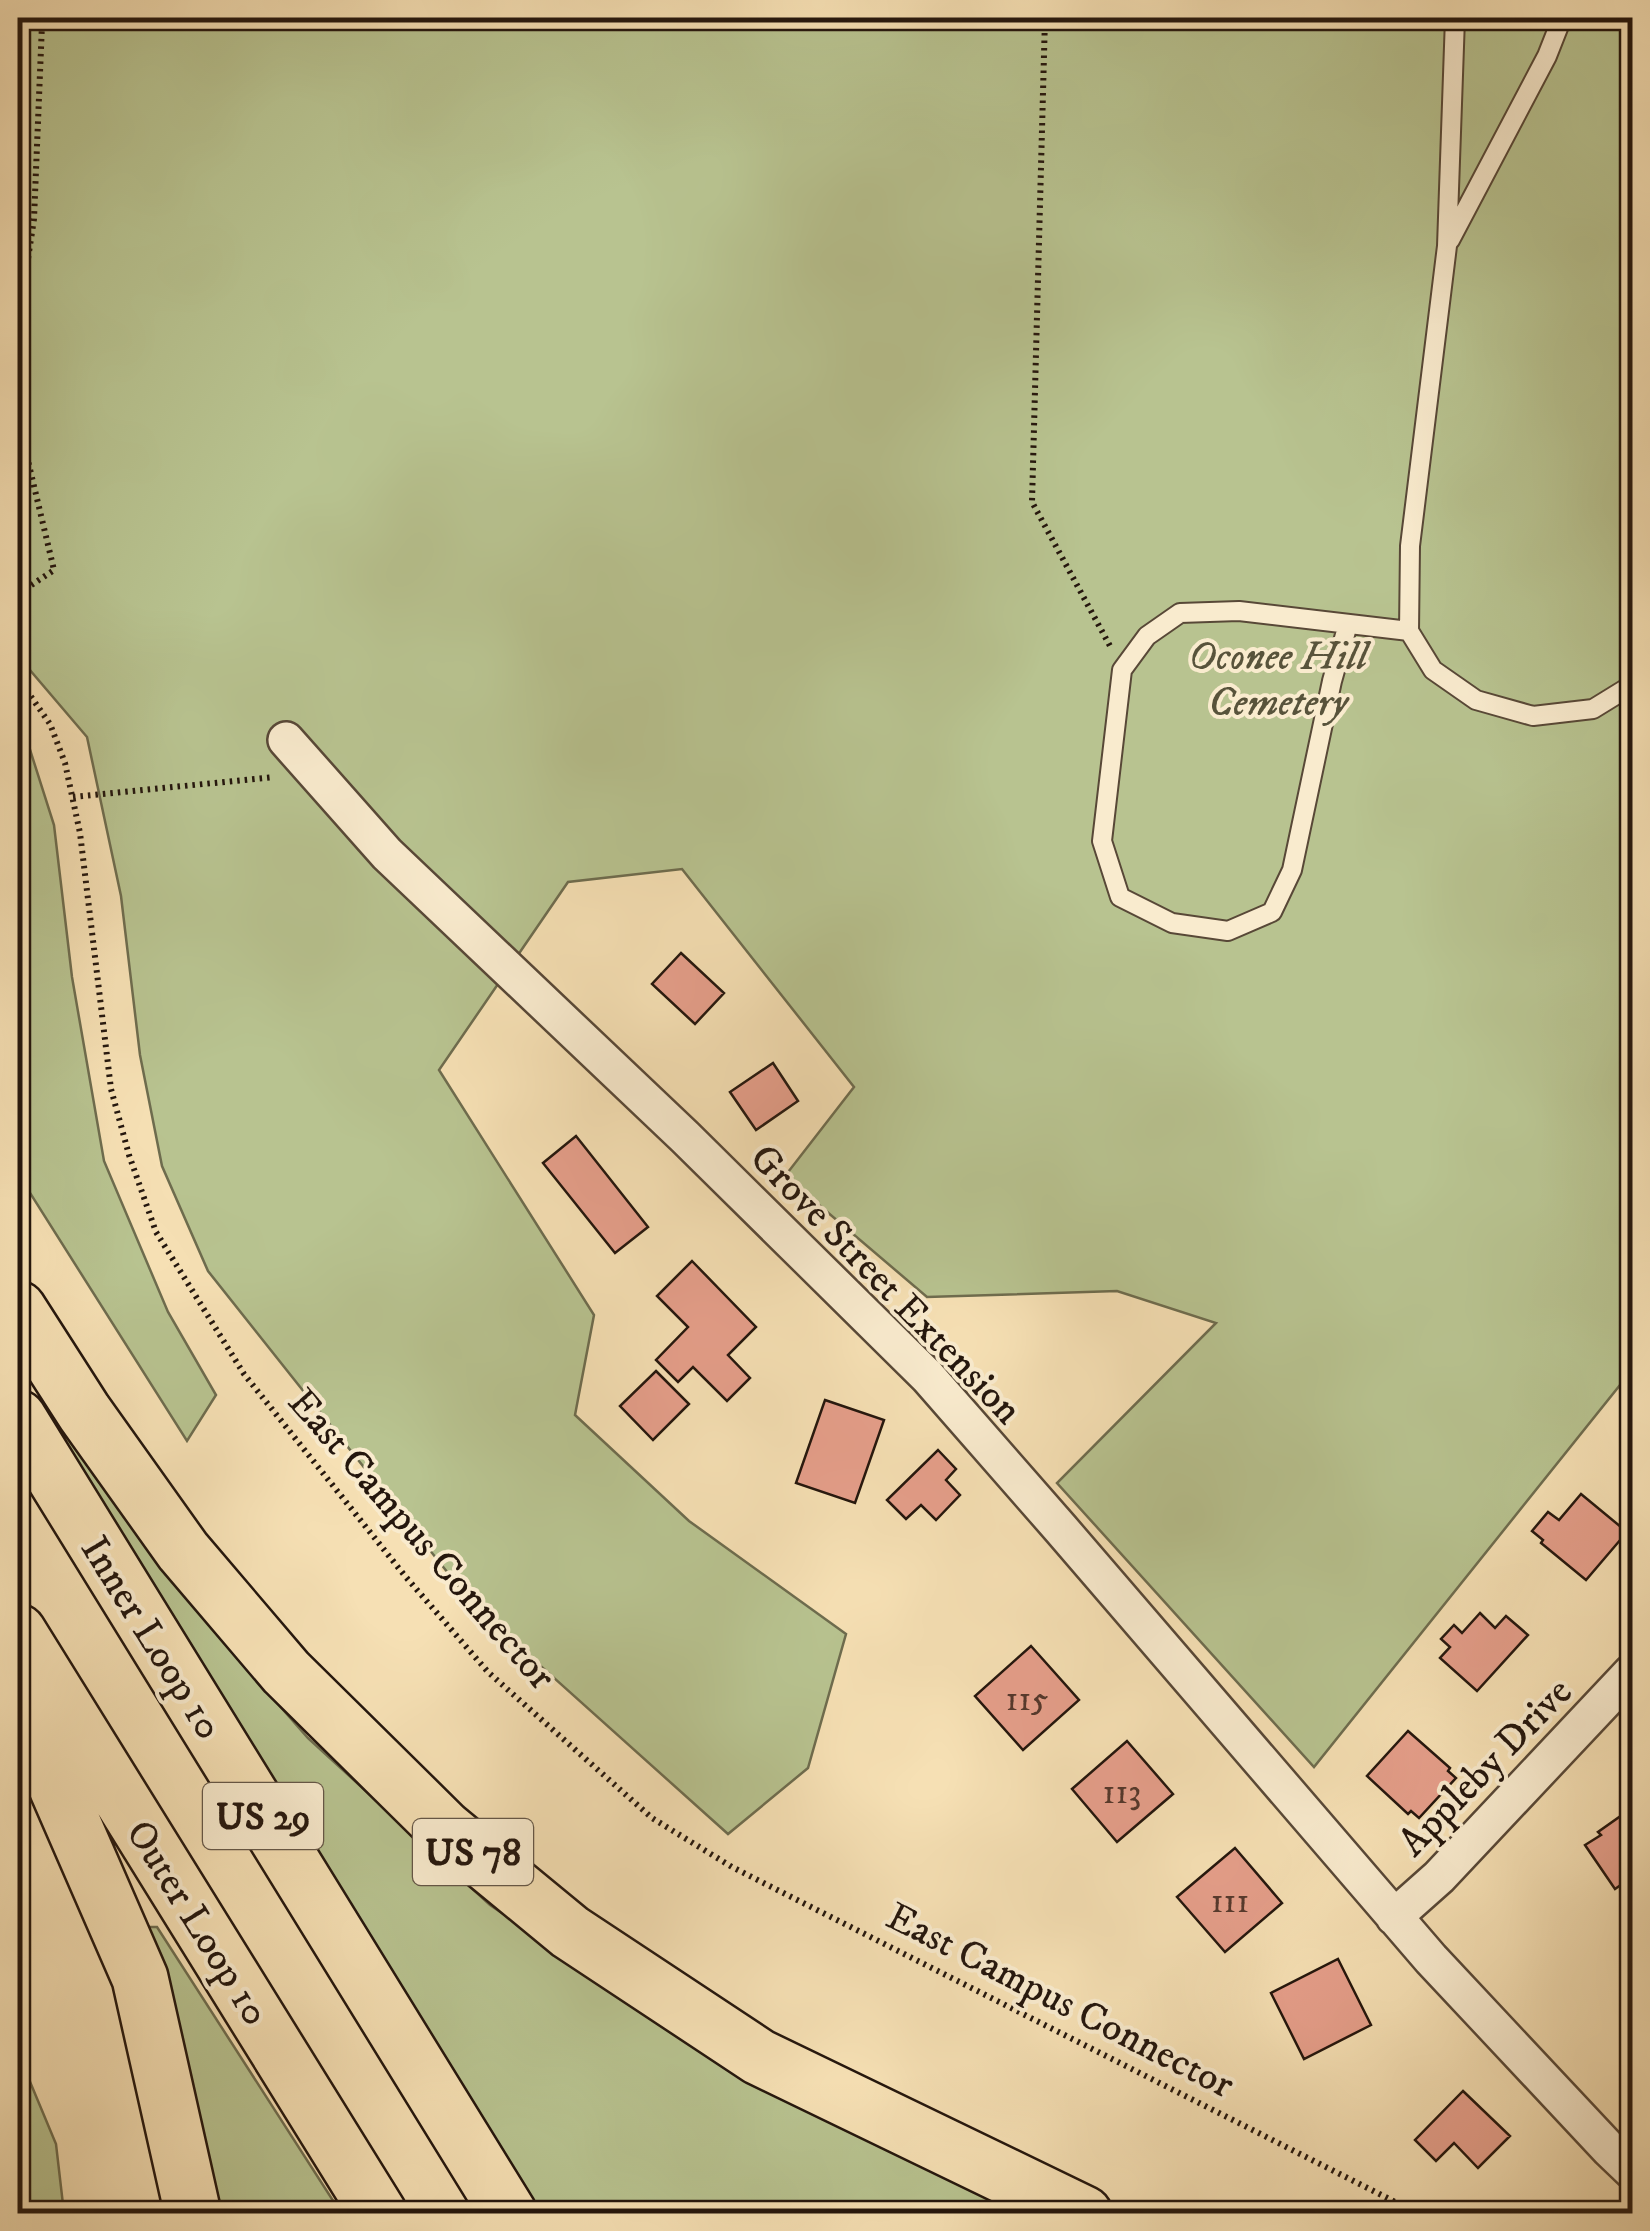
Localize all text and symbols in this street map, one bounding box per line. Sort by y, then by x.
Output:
park label: Oconee Hill Cemetery [1188,633,1371,729]
street label: Grove Street Extension [738,1134,1032,1436]
street label: East Campus Connector [276,1379,565,1701]
street label: Inner Loop 10 [68,1528,233,1750]
street label: Appleby Drive [1389,1668,1584,1868]
house number: 115 [1006,1678,1048,1722]
house number: 113 [1103,1771,1141,1815]
road number: US 29 [203,1783,323,1849]
street label: Outer Loop 10 [114,1812,279,2036]
road number: US 78 [413,1819,533,1885]
house number: 111 [1211,1880,1249,1924]
street label: East Campus Connector [877,1892,1242,2111]

